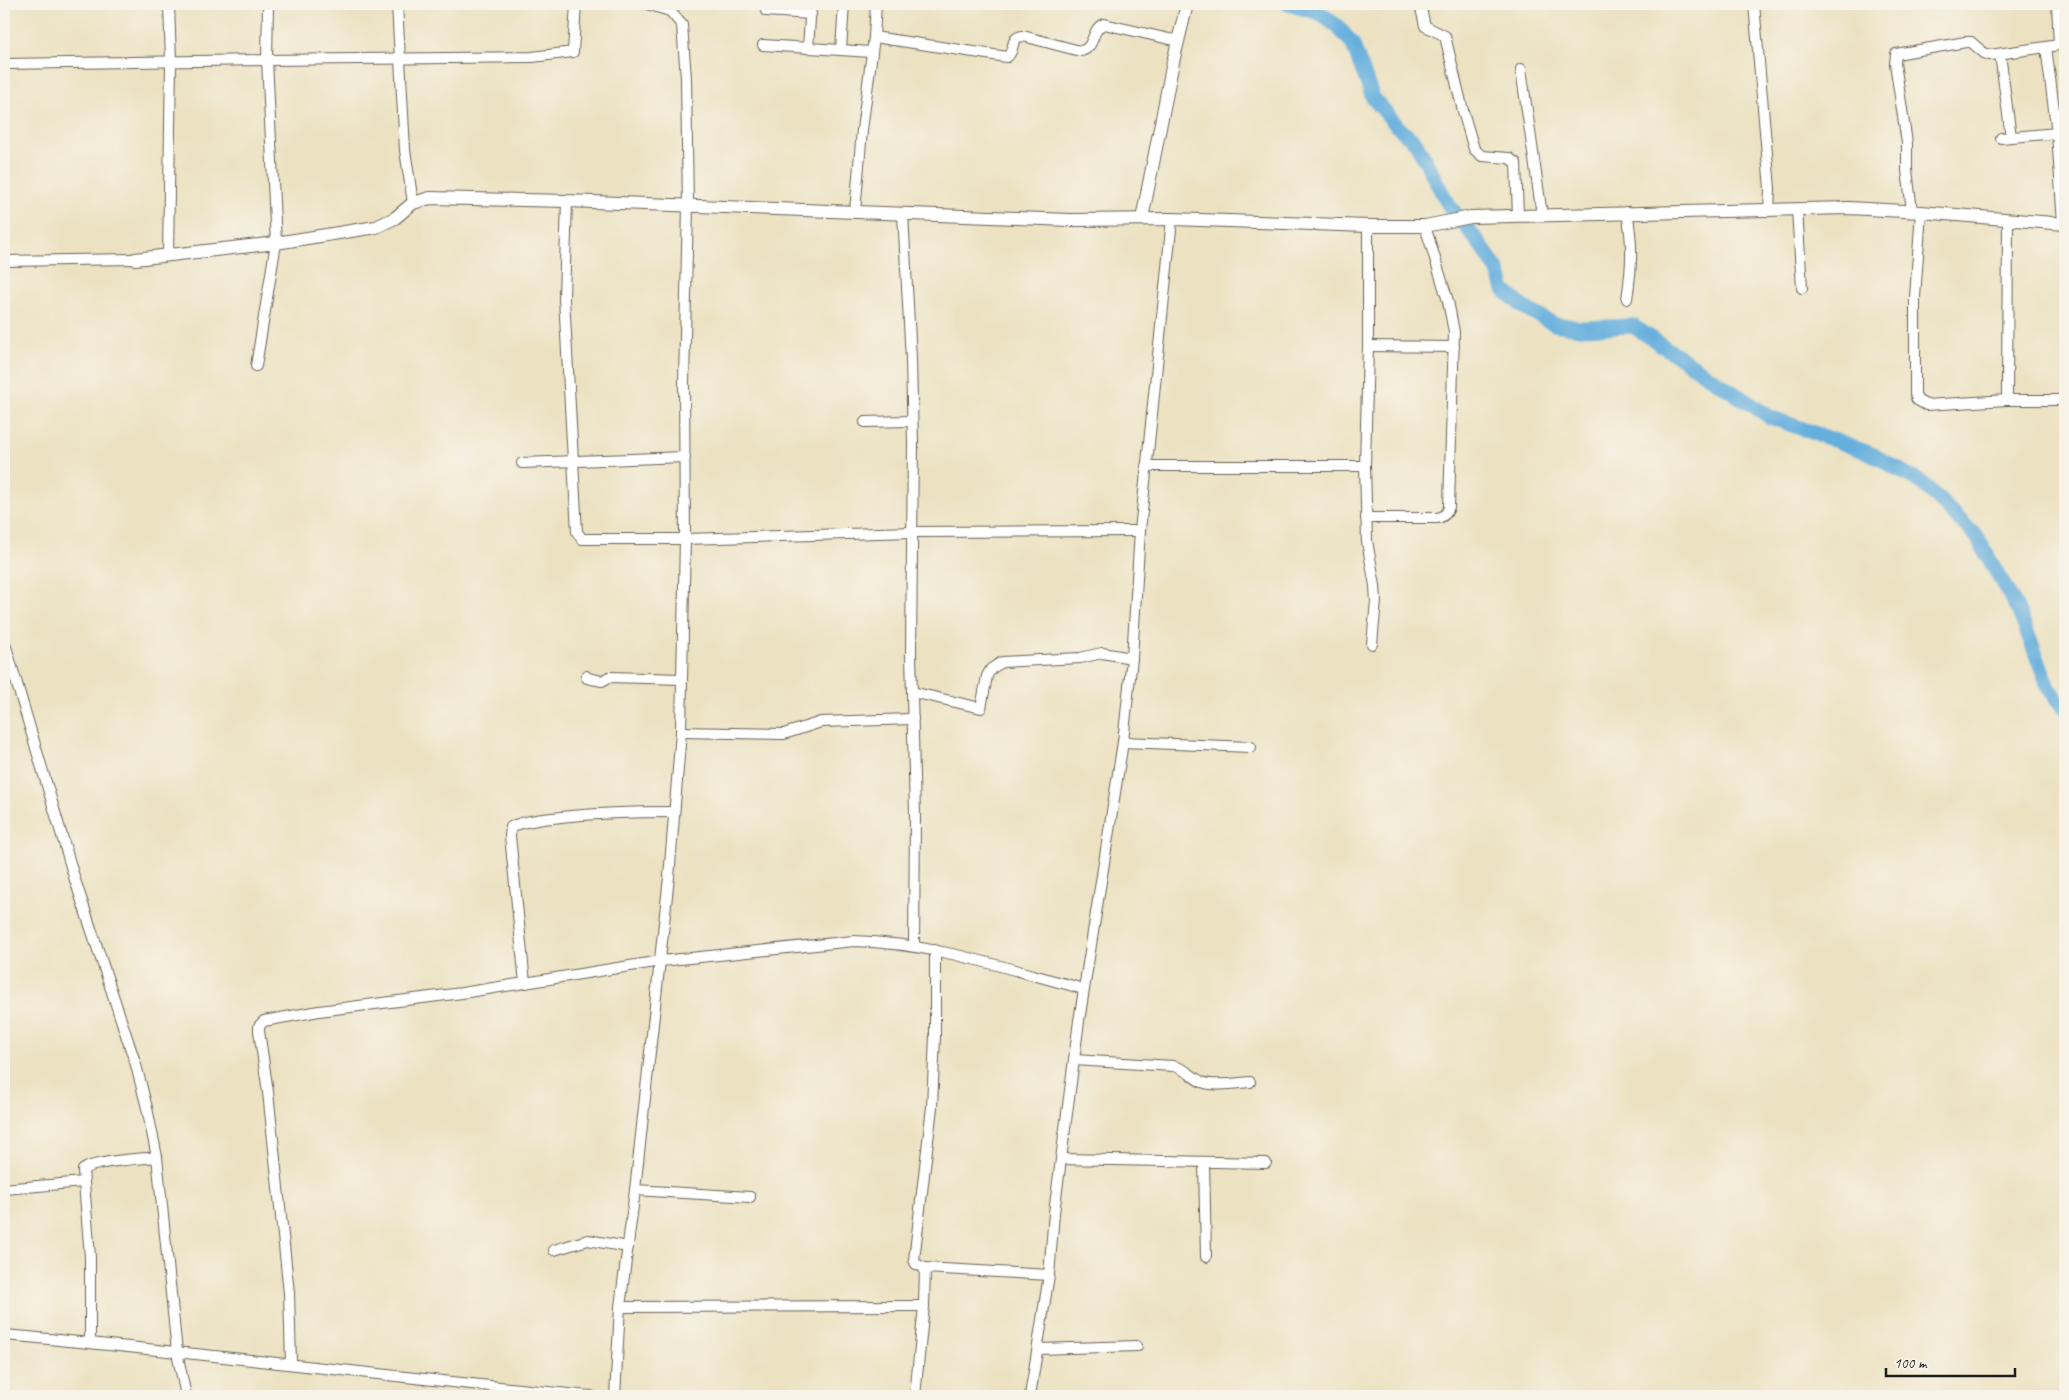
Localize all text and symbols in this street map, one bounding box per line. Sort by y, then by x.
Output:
scale bar [1886,1345,2015,1377]
text: 100 m [1894,1354,1928,1373]

